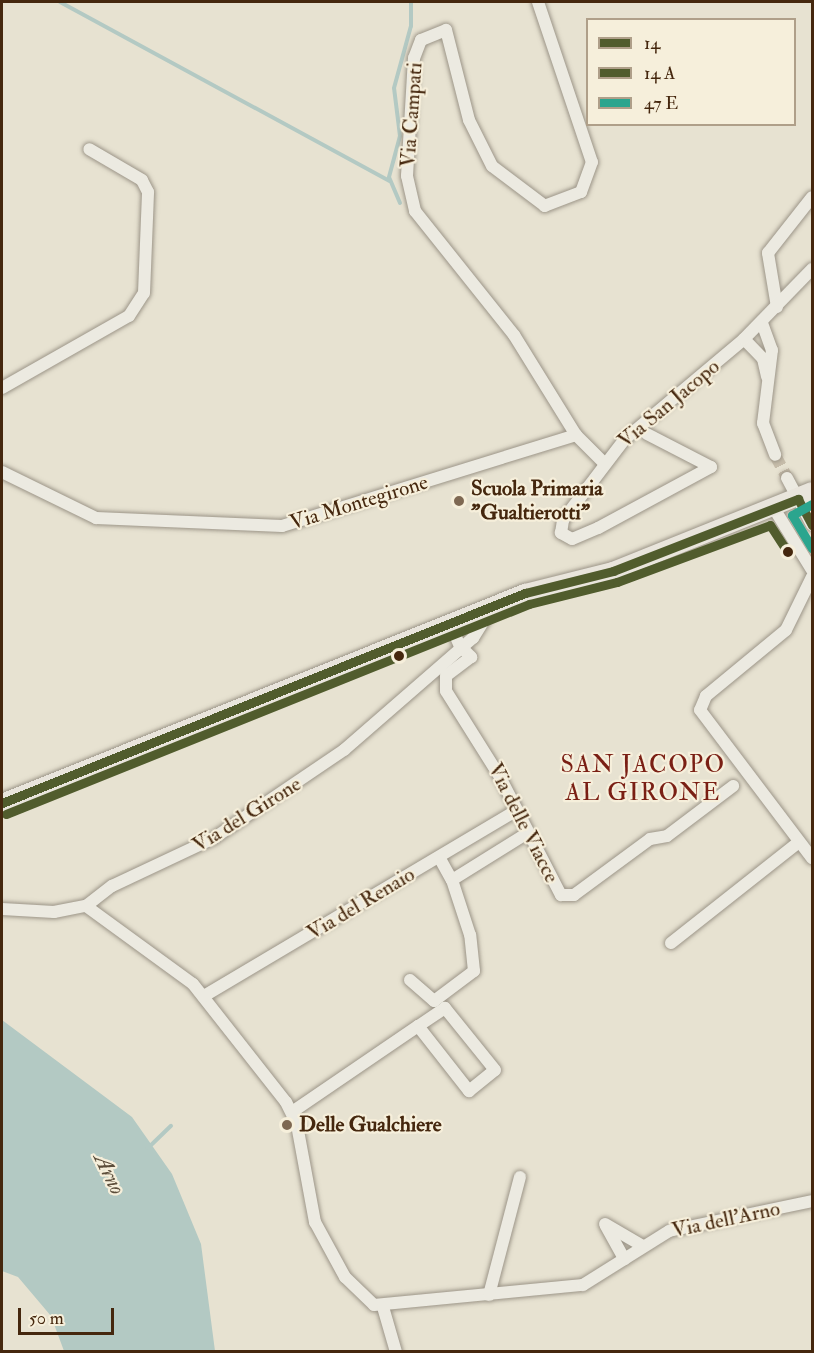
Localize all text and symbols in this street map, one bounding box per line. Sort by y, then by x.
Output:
legend [586,18,796,126]
text: 14 [644,32,660,55]
street label: Via Campati [396,62,428,168]
text: 14 A [644,62,675,85]
text: 47 E [644,92,678,115]
street label: Via San Jacopo [613,354,725,454]
street label: Via Montegirone [287,470,431,536]
place label: Scuola Primaria "Gualtierotti" [471,476,603,526]
marker: Scuola Primaria "Gualtierotti" [452,494,466,508]
unlabelled marker [782,546,794,558]
unlabelled marker [393,650,405,662]
district label: SAN JACOPO AL GIRONE [560,751,726,807]
street label: Via delle Viacce [482,759,564,887]
street label: Via del Girone [188,772,306,858]
street label: Via del Renaio [303,862,419,946]
place label: Delle Gualchiere [299,1112,441,1138]
marker: Delle Gualchiere [280,1118,294,1132]
water label: Arno [88,1149,130,1199]
street label: Via dell'Arno [670,1196,782,1244]
scale bar [21,1296,117,1334]
text: 50 m [29,1307,64,1330]

